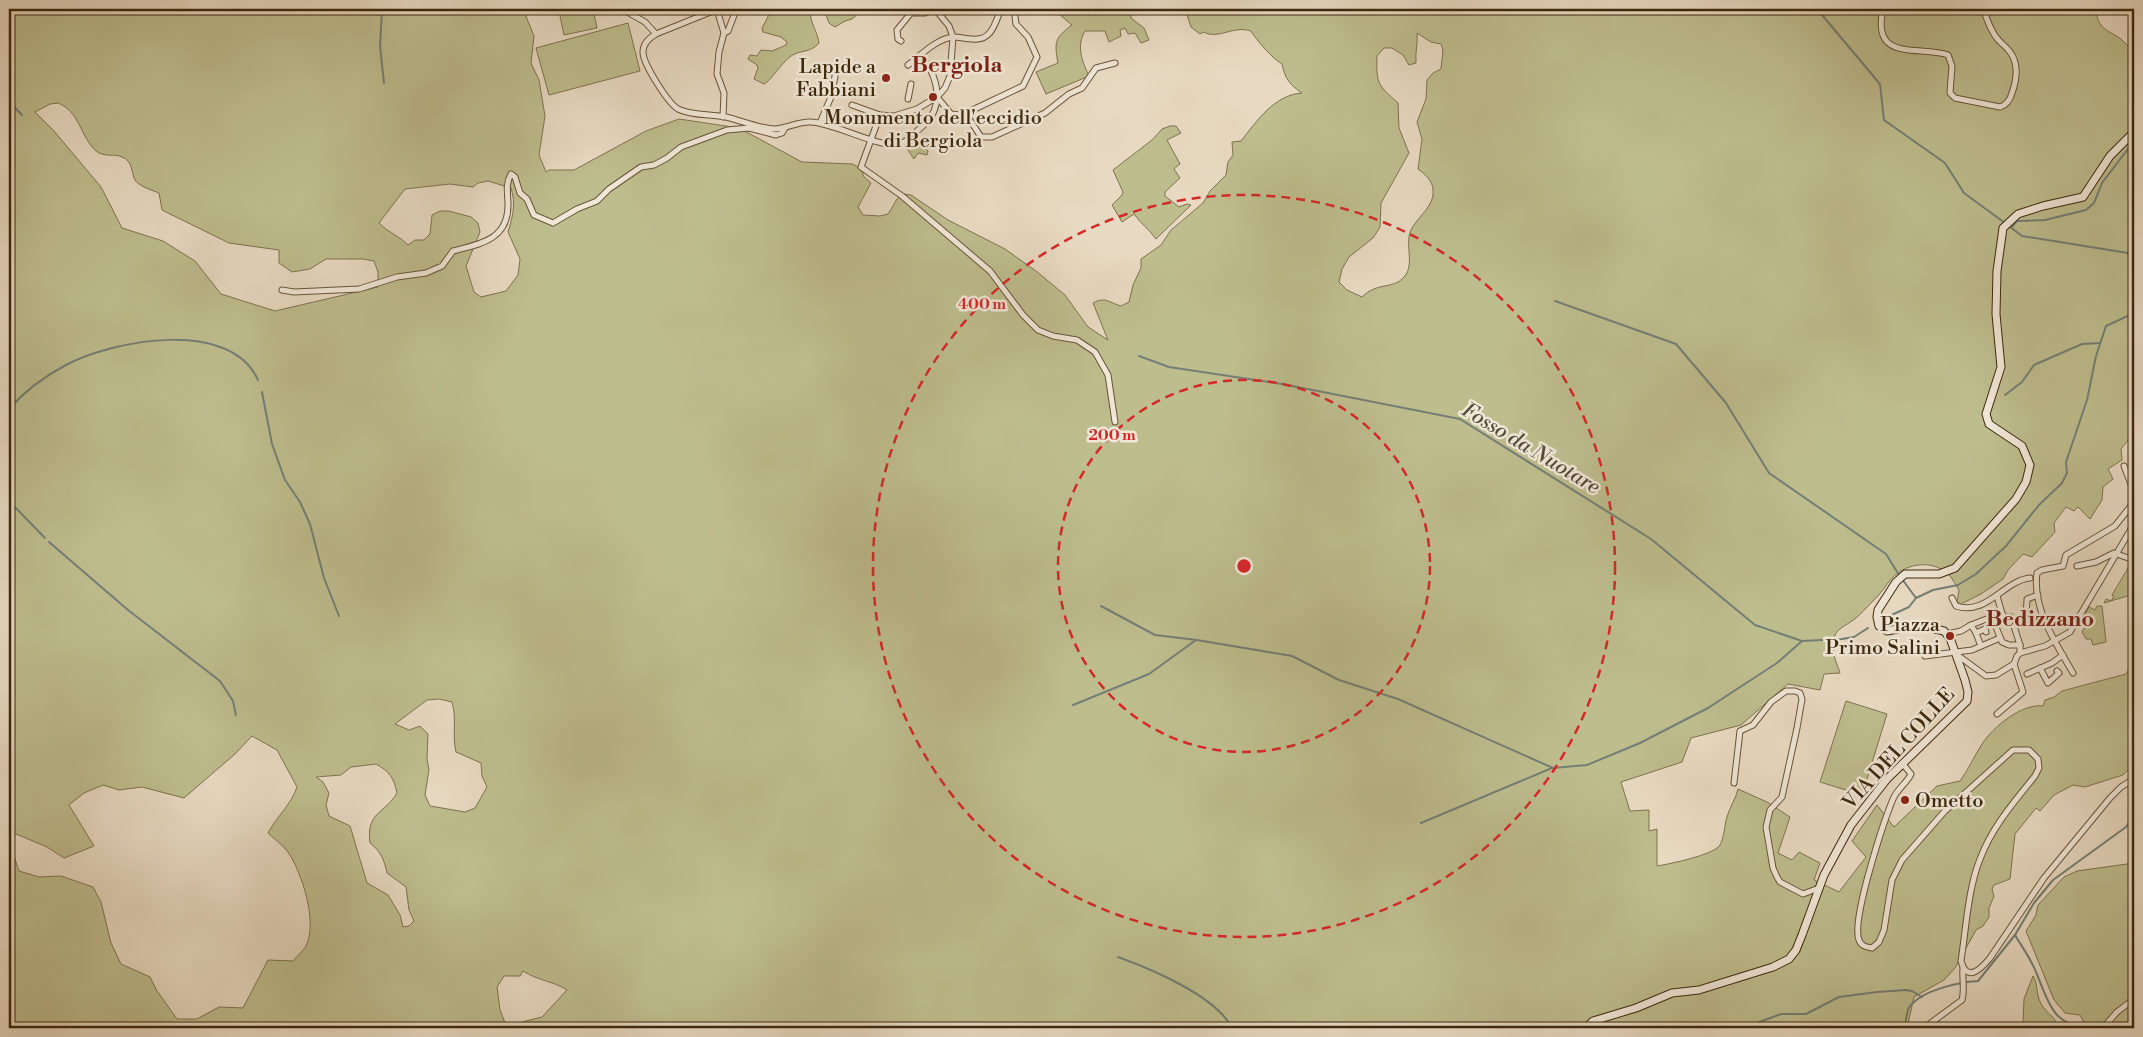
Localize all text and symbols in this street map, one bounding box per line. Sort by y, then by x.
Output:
district label: Bergiola [912,52,1004,79]
place label: Lapide a Fabbiani [796,55,877,103]
marker: Lapide a Fabbiani [880,72,892,84]
marker: Monumento dell'eccidio di Bergiola [927,91,939,103]
place label: Monumento dell'eccidio di Bergiola [824,106,1042,154]
text: 400 m [958,295,1006,314]
water label: Fosso da Nuotare [1457,397,1605,500]
text: 200 m [1088,426,1136,445]
centre of rings [1235,557,1253,575]
district label: Bedizzano [1986,606,2094,633]
place label: Piazza Primo Salini [1825,613,1941,661]
marker: Piazza Primo Salini [1944,630,1956,642]
street label: VIA DEL COLLE [1837,683,1961,816]
place label: Ometto [1915,789,1983,814]
marker: Ometto [1899,794,1911,806]

